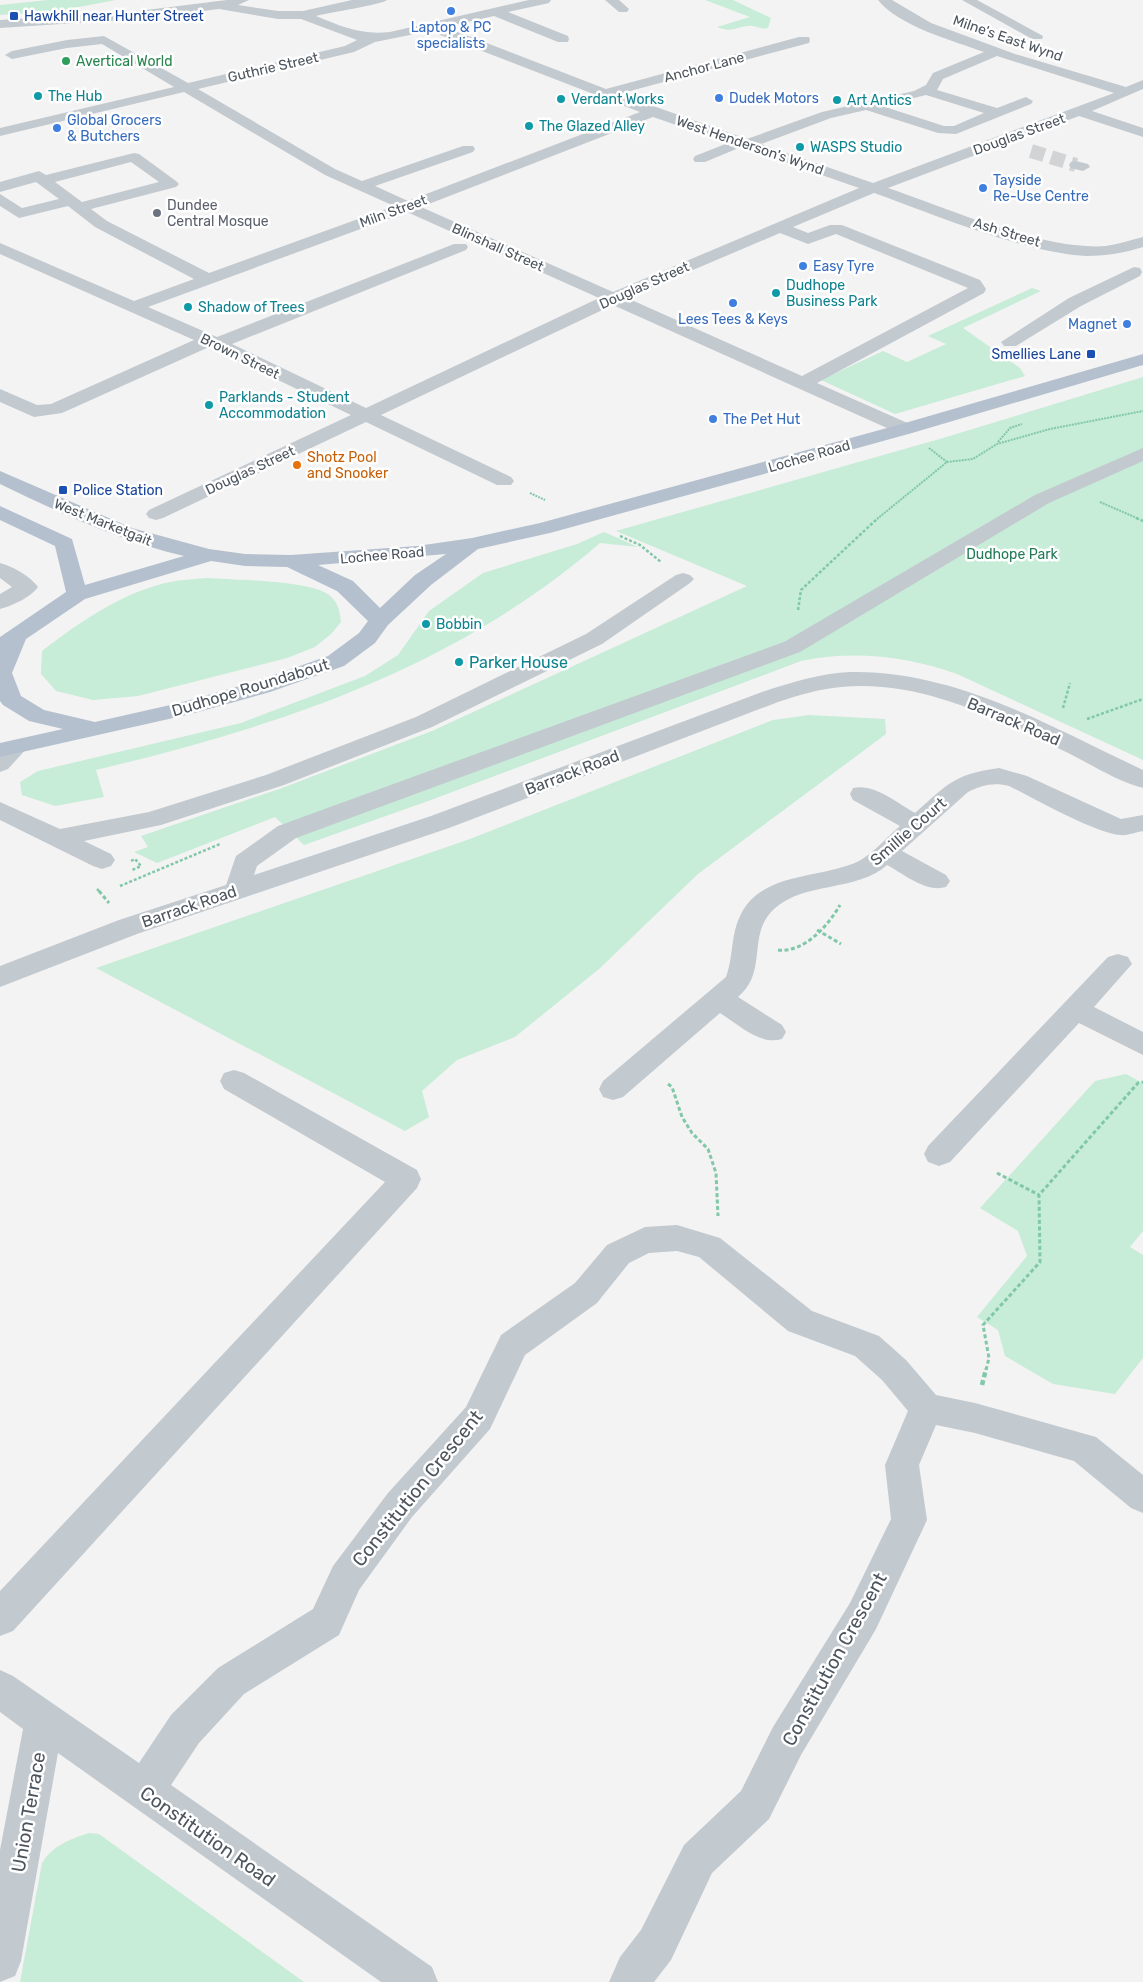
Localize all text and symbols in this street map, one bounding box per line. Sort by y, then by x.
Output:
marker: Laptop & PC specialists [445,5,457,17]
place label: Hawkhill near Hunter Street [24,8,204,25]
marker: Hawkhill near Hunter Street [8,10,20,22]
street label: Milne's East Wynd [951,12,1065,65]
place label: Laptop & PC specialists [411,19,491,52]
street label: Guthrie Street [226,49,321,86]
street label: Anchor Lane [662,49,746,86]
place label: Avertical World [76,53,173,70]
marker: Avertical World [60,55,72,67]
place label: The Hub [48,88,102,105]
marker: The Hub [32,90,44,102]
place label: Dudek Motors [729,90,819,107]
place label: Verdant Works [571,91,664,108]
marker: Dudek Motors [713,92,725,104]
place label: Art Antics [847,92,912,109]
marker: Verdant Works [555,93,567,105]
marker: Art Antics [831,94,843,106]
street label: Douglas Street [971,110,1068,159]
place label: Global Grocers & Butchers [67,112,162,145]
street label: West Henderson's Wynd [674,112,826,179]
place label: The Glazed Alley [539,118,645,135]
marker: The Glazed Alley [523,120,535,132]
marker: Global Grocers & Butchers [51,122,63,134]
place label: WASPS Studio [810,139,902,156]
marker: WASPS Studio [794,141,806,153]
place label: Tayside Re-Use Centre [993,172,1089,205]
marker: Tayside Re-Use Centre [977,182,989,194]
street label: Miln Street [357,191,430,231]
place label: Dundee Central Mosque [167,197,269,230]
marker: Dundee Central Mosque [151,207,163,219]
street label: Ash Street [971,214,1043,251]
street label: Blinshall Street [449,220,547,276]
street label: Douglas Street [597,258,692,313]
place label: Easy Tyre [813,258,874,275]
marker: Easy Tyre [797,260,809,272]
place label: Dudhope Business Park [786,277,878,310]
marker: Dudhope Business Park [770,287,782,299]
marker: Lees Tees & Keys [727,297,739,309]
place label: Shadow of Trees [198,299,305,316]
marker: Shadow of Trees [182,301,194,313]
place label: Lees Tees & Keys [678,311,788,328]
place label: Magnet [1068,316,1118,333]
marker: Magnet [1121,318,1133,330]
street label: Brown Street [197,330,283,383]
place label: Smellies Lane [991,346,1081,363]
marker: Smellies Lane [1085,348,1097,360]
place label: Parklands - Student Accommodation [219,389,350,422]
marker: Parklands - Student Accommodation [203,399,215,411]
place label: The Pet Hut [723,411,801,428]
marker: The Pet Hut [707,413,719,425]
street label: Lochee Road [766,437,852,476]
street label: Douglas Street [203,442,298,499]
place label: Shotz Pool and Snooker [307,449,389,482]
marker: Shotz Pool and Snooker [291,459,303,471]
place label: Police Station [73,482,163,499]
marker: Police Station [57,484,69,496]
street label: West Marketgait [51,495,155,550]
street label: Lochee Road [339,543,425,568]
park label: Dudhope Park [966,546,1059,563]
place label: Bobbin [436,616,482,633]
marker: Bobbin [420,618,432,630]
place label: Parker House [469,653,568,672]
street label: Dudhope Roundabout [169,655,331,720]
marker: Parker House [453,656,465,668]
street label: Barrack Road [964,693,1063,750]
street label: Barrack Road [522,746,622,799]
street label: Smillie Court [866,793,950,870]
street label: Barrack Road [139,881,239,932]
street label: Constitution Crescent [347,1405,488,1571]
street label: Constitution Crescent [777,1568,892,1750]
street label: Union Terrace [7,1750,50,1874]
street label: Constitution Road [136,1781,280,1892]

